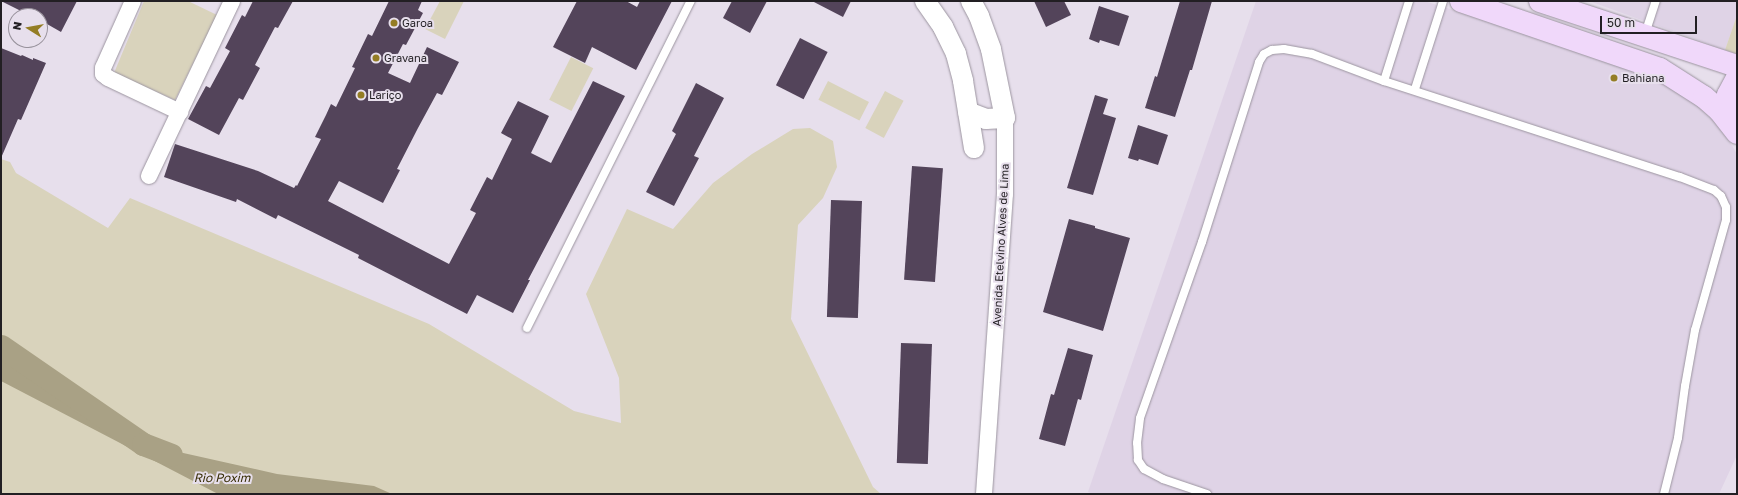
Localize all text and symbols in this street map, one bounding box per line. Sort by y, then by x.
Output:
north arrow [8,8,48,48]
scale bar [1602,8,1699,34]
text: 50 m [1607,15,1635,30]
place label: Garoa [402,16,433,30]
marker: Garoa [389,18,399,28]
text: N [10,20,24,31]
place label: Gravana [384,51,427,65]
marker: Gravana [371,53,381,63]
place label: Bahiana [1622,71,1664,85]
marker: Bahiana [1609,73,1619,83]
place label: Lariço [369,88,401,102]
marker: Lariço [356,90,366,100]
street label: Avenida Etelvino Alves de Lima [990,163,1012,327]
water label: Rio Poxim [194,471,250,485]

